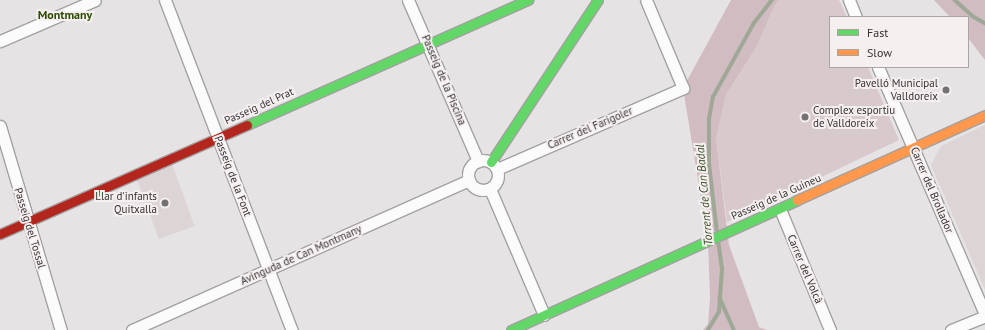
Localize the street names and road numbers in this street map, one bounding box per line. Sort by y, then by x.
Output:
street label: Passeig de la Piscina [419,33,469,127]
street label: Passeig del Prat [222,85,296,127]
street label: Carrer del Farigoler [545,104,635,152]
street label: Passeig de la Font [212,134,254,218]
street label: Carrer del Brollador [908,145,956,235]
street label: Passeig de la Guineu [729,171,823,223]
street label: Passeig del Tossal [11,186,49,270]
street label: Avinguda de Can Montmany [238,222,364,288]
street label: Carrer del Volcà [784,232,826,306]

